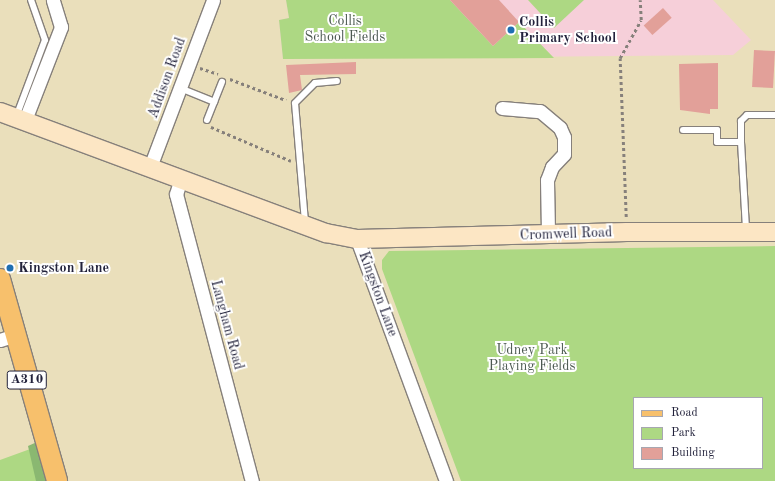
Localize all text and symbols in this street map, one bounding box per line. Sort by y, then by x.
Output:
park label: Collis School Fields [305,13,385,46]
place label: Collis Primary School [519,14,616,46]
marker: Collis Primary School [506,25,516,35]
street label: Addison Road [145,35,189,121]
street label: Cromwell Road [519,224,613,244]
street label: Kingston Lane [355,249,401,339]
place label: Kingston Lane [18,260,109,276]
marker: Kingston Lane [5,263,15,273]
street label: Langham Road [207,278,247,372]
park label: Udney Park Playing Fields [488,342,576,374]
road number: A310 [6,369,48,391]
legend [633,397,763,469]
text: Road [671,407,698,419]
text: Park [671,427,696,439]
text: Building [671,447,715,459]

